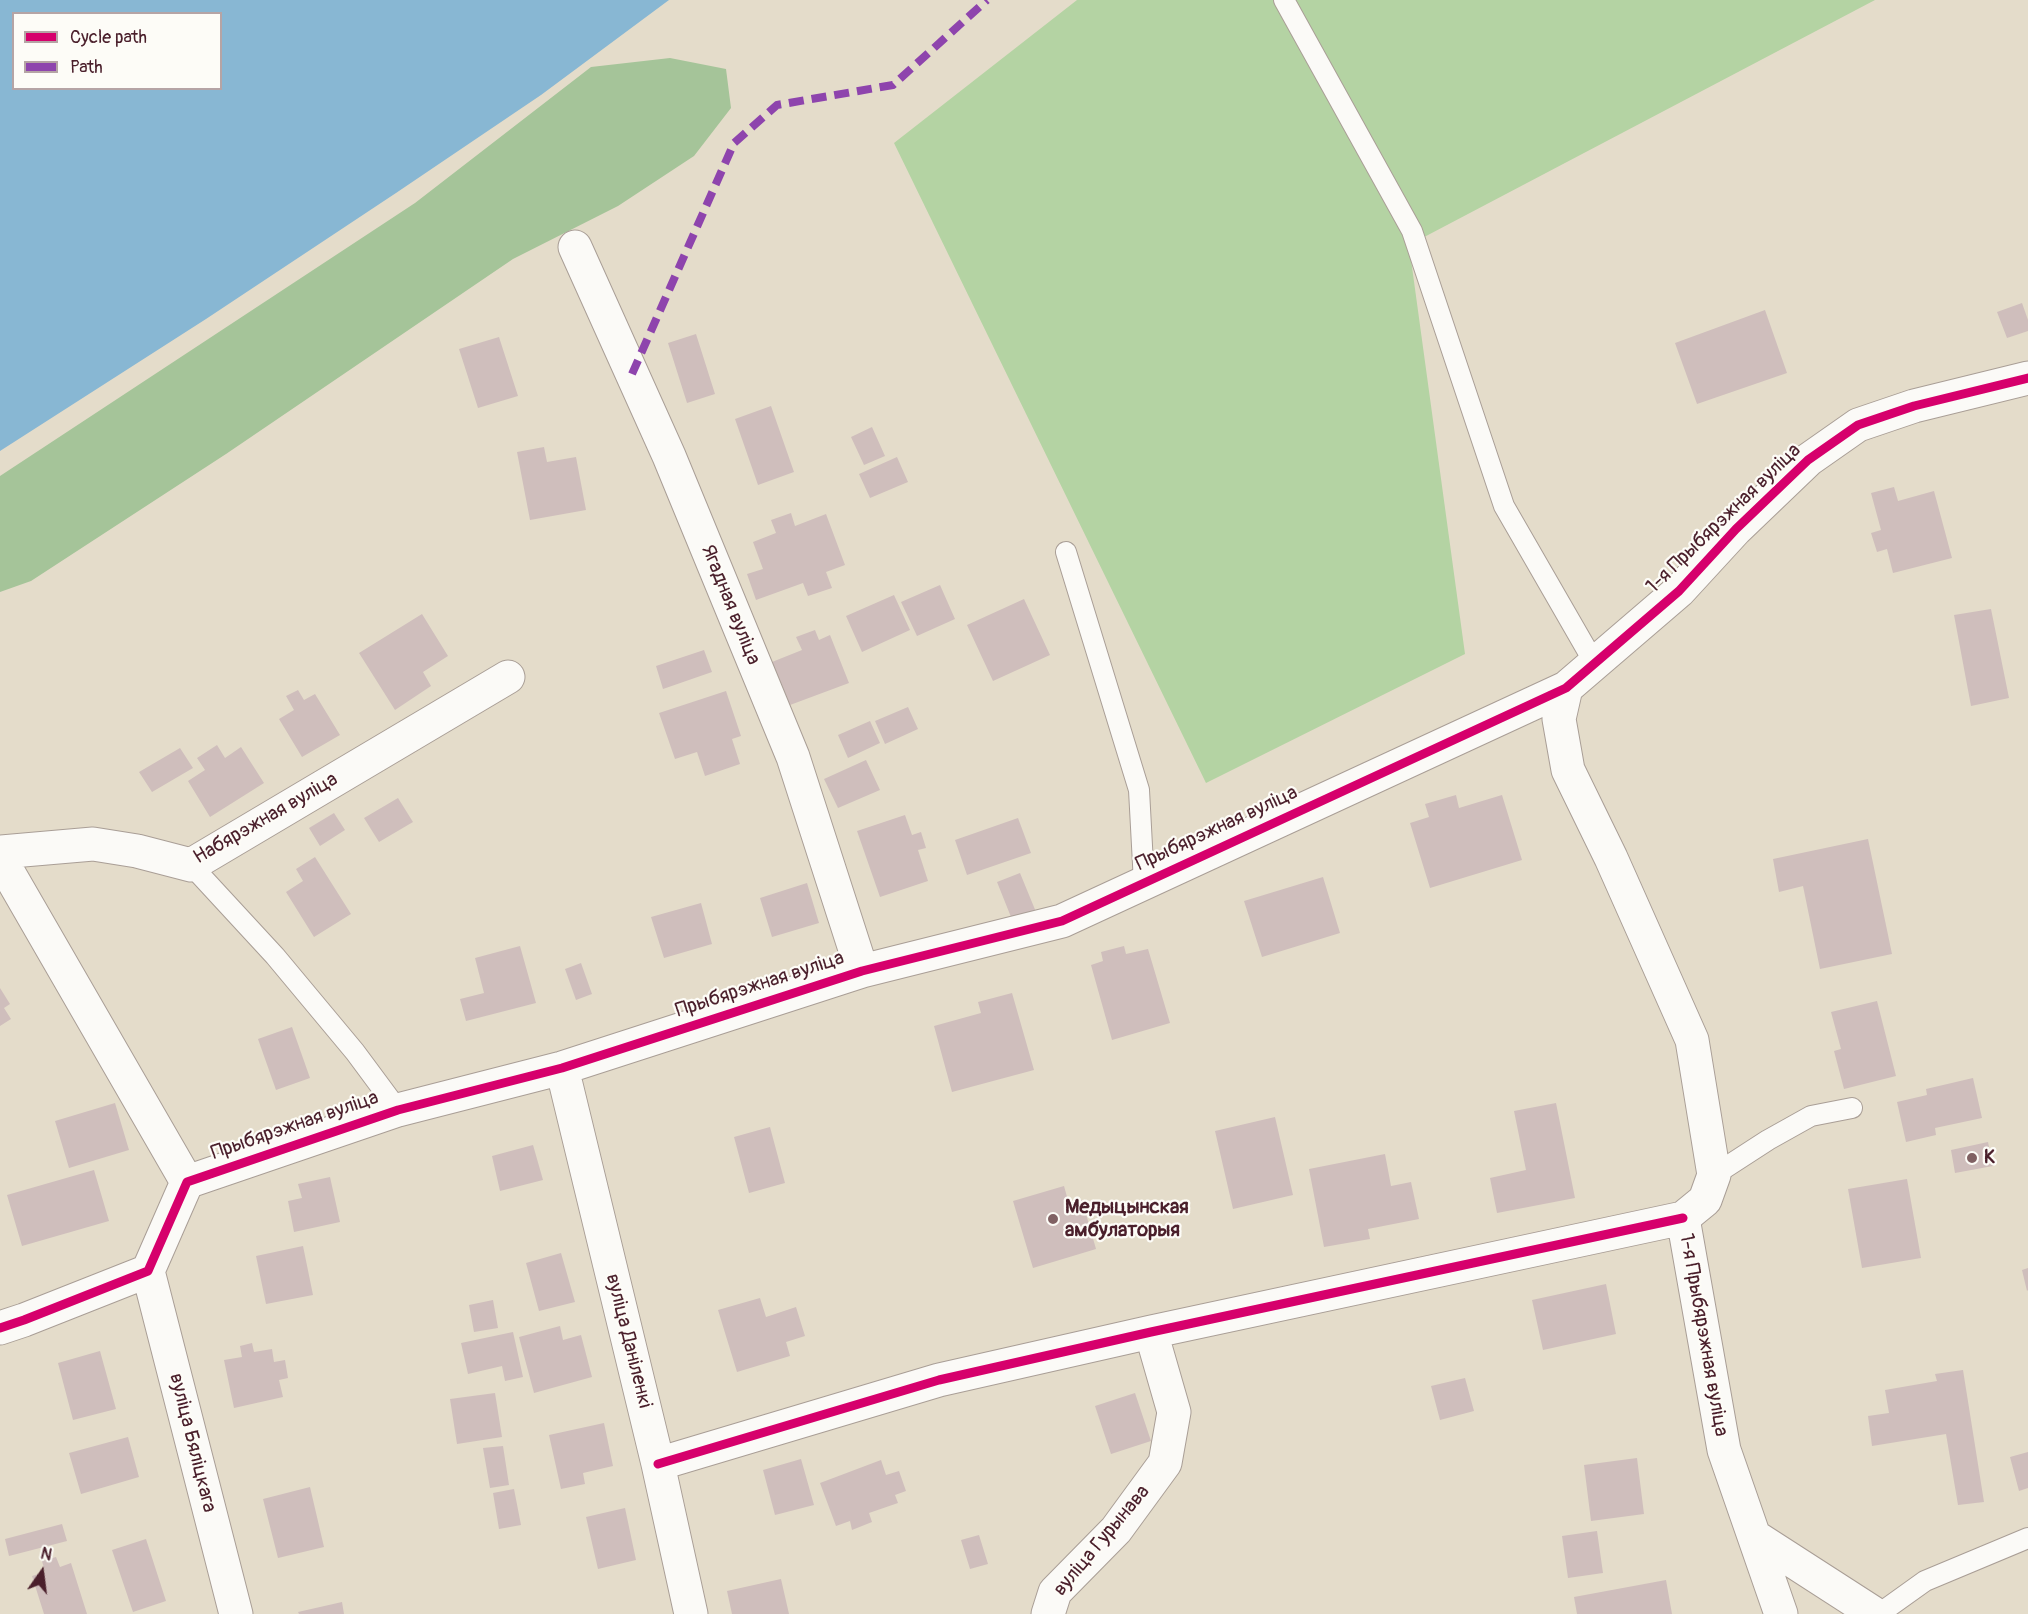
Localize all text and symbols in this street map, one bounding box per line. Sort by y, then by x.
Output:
legend [12,12,222,90]
text: Cycle path [70,26,147,49]
text: Path [70,56,103,79]
street label: 1-я Прыбярэжная вуліца [1642,439,1806,599]
street label: Ягадная вуліца [695,542,765,668]
street label: Набярэжная вуліца [190,768,342,870]
street label: Прыбярэжная вуліца [1132,781,1302,877]
street label: Прыбярэжная вуліца [673,946,847,1024]
street label: Прыбярэжная вуліца [208,1086,382,1166]
place label: К [1984,1146,1995,1170]
marker: К [1965,1151,1979,1165]
place label: Медыцынская амбулаторыя [1065,1196,1189,1243]
marker: Медыцынская амбулаторыя [1046,1212,1060,1226]
street label: 1-я Прыбярэжная вуліца [1673,1232,1733,1438]
street label: вуліца Даніленкі [600,1271,656,1411]
street label: вуліца Бяліцкага [163,1371,221,1515]
street label: вуліца Гурынава [1049,1481,1155,1601]
north arrow [12,1542,72,1602]
text: N [39,1544,54,1566]

